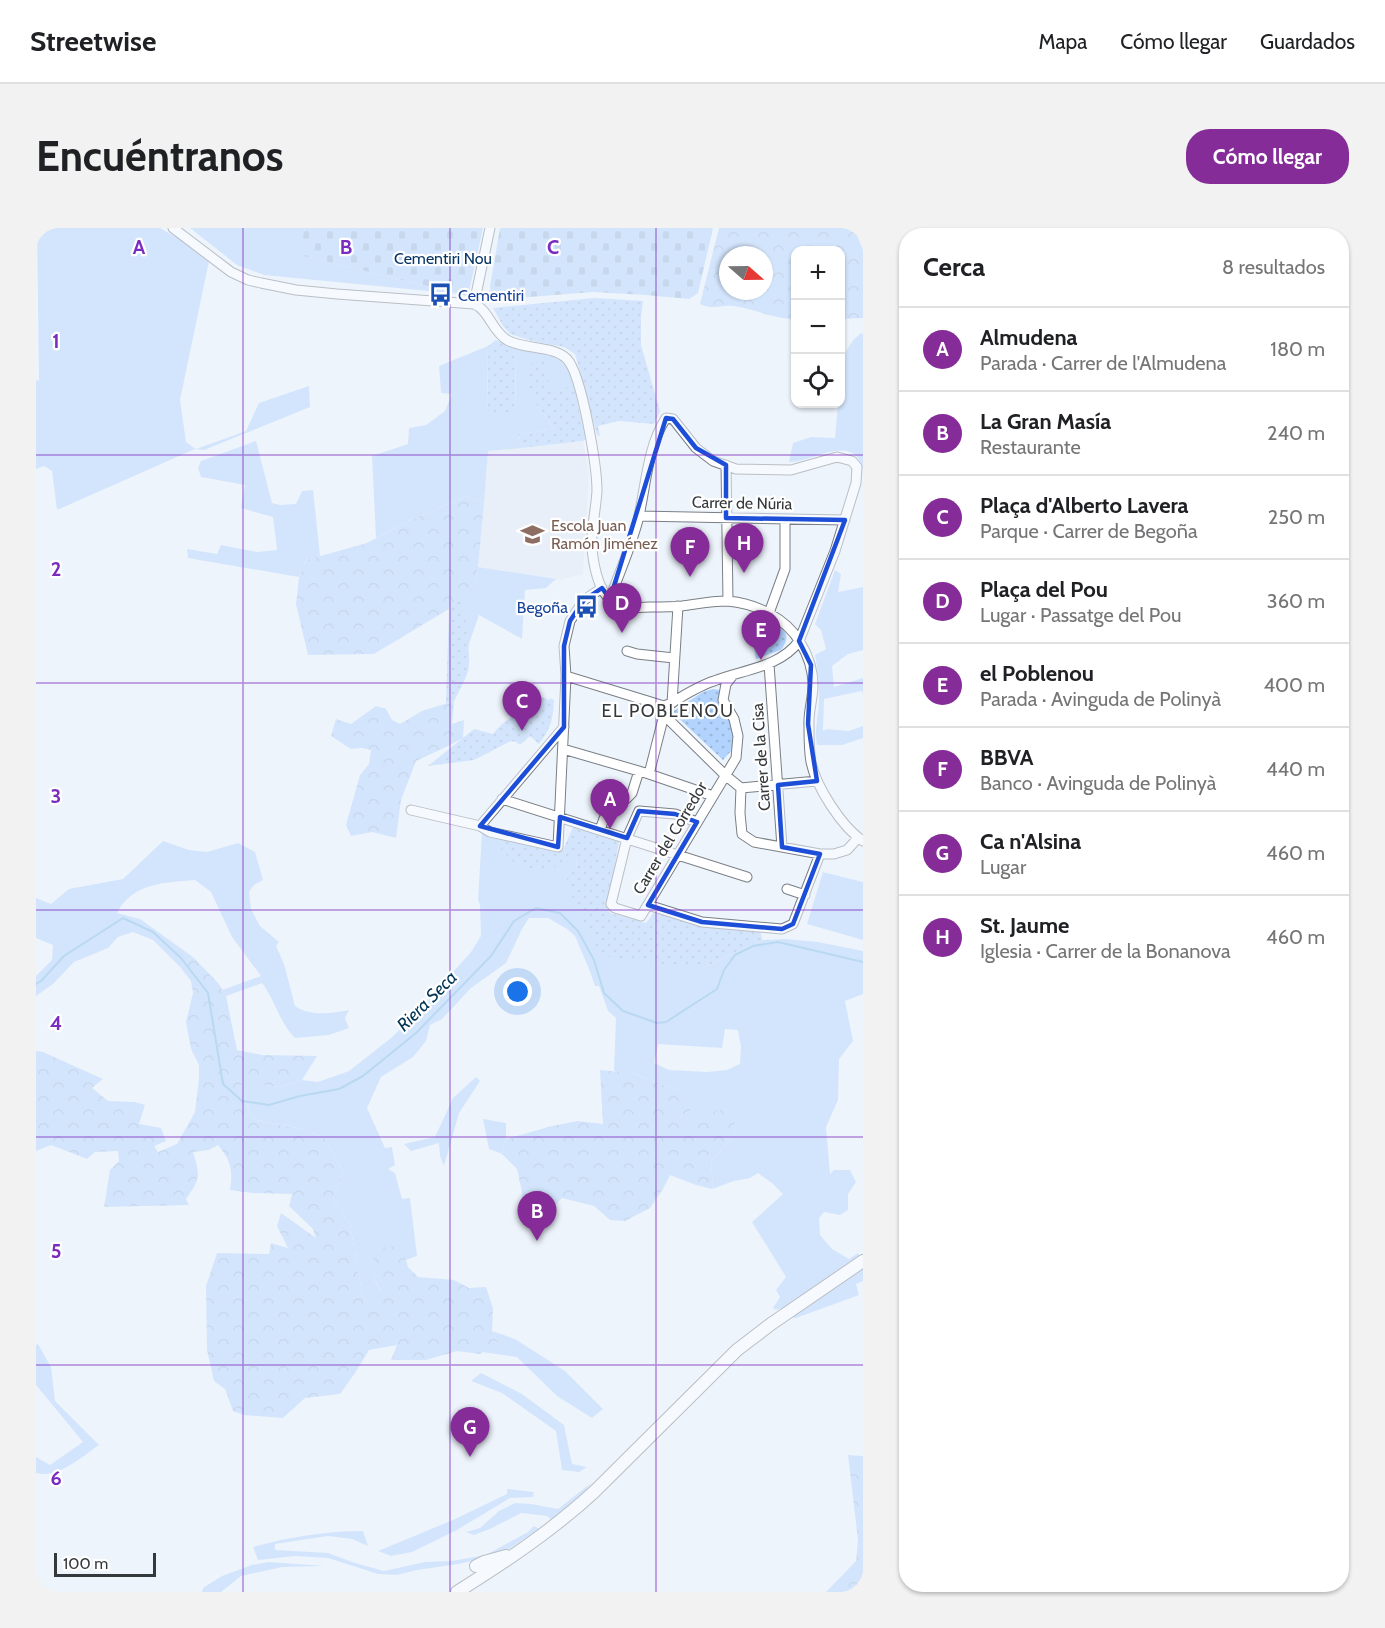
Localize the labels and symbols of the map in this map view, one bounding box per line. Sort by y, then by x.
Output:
text: A [133,235,146,259]
text: B [340,235,352,259]
text: C [547,235,559,259]
north arrow [719,246,773,300]
park label: Cementiri Nou [394,249,492,268]
bus stop icon: Cementiri [427,282,453,308]
place label: Cementiri [458,286,524,305]
text: 1 [52,329,60,353]
street label: Carrer de Núria [692,493,793,513]
place label: Escola Juan Ramón Jiménez [551,516,658,553]
school or university icon: Escola Juan Ramón Jiménez [520,521,546,547]
pin: H [724,524,764,573]
pin: F [670,528,710,577]
text: 2 [51,557,61,581]
pin: D [602,584,642,633]
bus stop icon: Begoña [573,594,599,620]
place label: Begoña [517,598,568,617]
pin: E [742,610,780,660]
pin: C [502,682,542,731]
district label: EL POBLENOU [602,700,735,722]
street label: Carrer de la Cisa [748,702,774,812]
street label: Carrer del Corredor [629,777,712,898]
pin: A [590,780,630,829]
text: 3 [51,784,61,808]
water label: Riera Seca [392,966,462,1036]
your location [503,977,532,1006]
text: 4 [50,1011,62,1035]
pin: B [518,1192,556,1241]
text: 5 [51,1239,61,1263]
pin: G [450,1408,490,1457]
text: 6 [50,1466,62,1490]
scale bar [54,1550,156,1578]

